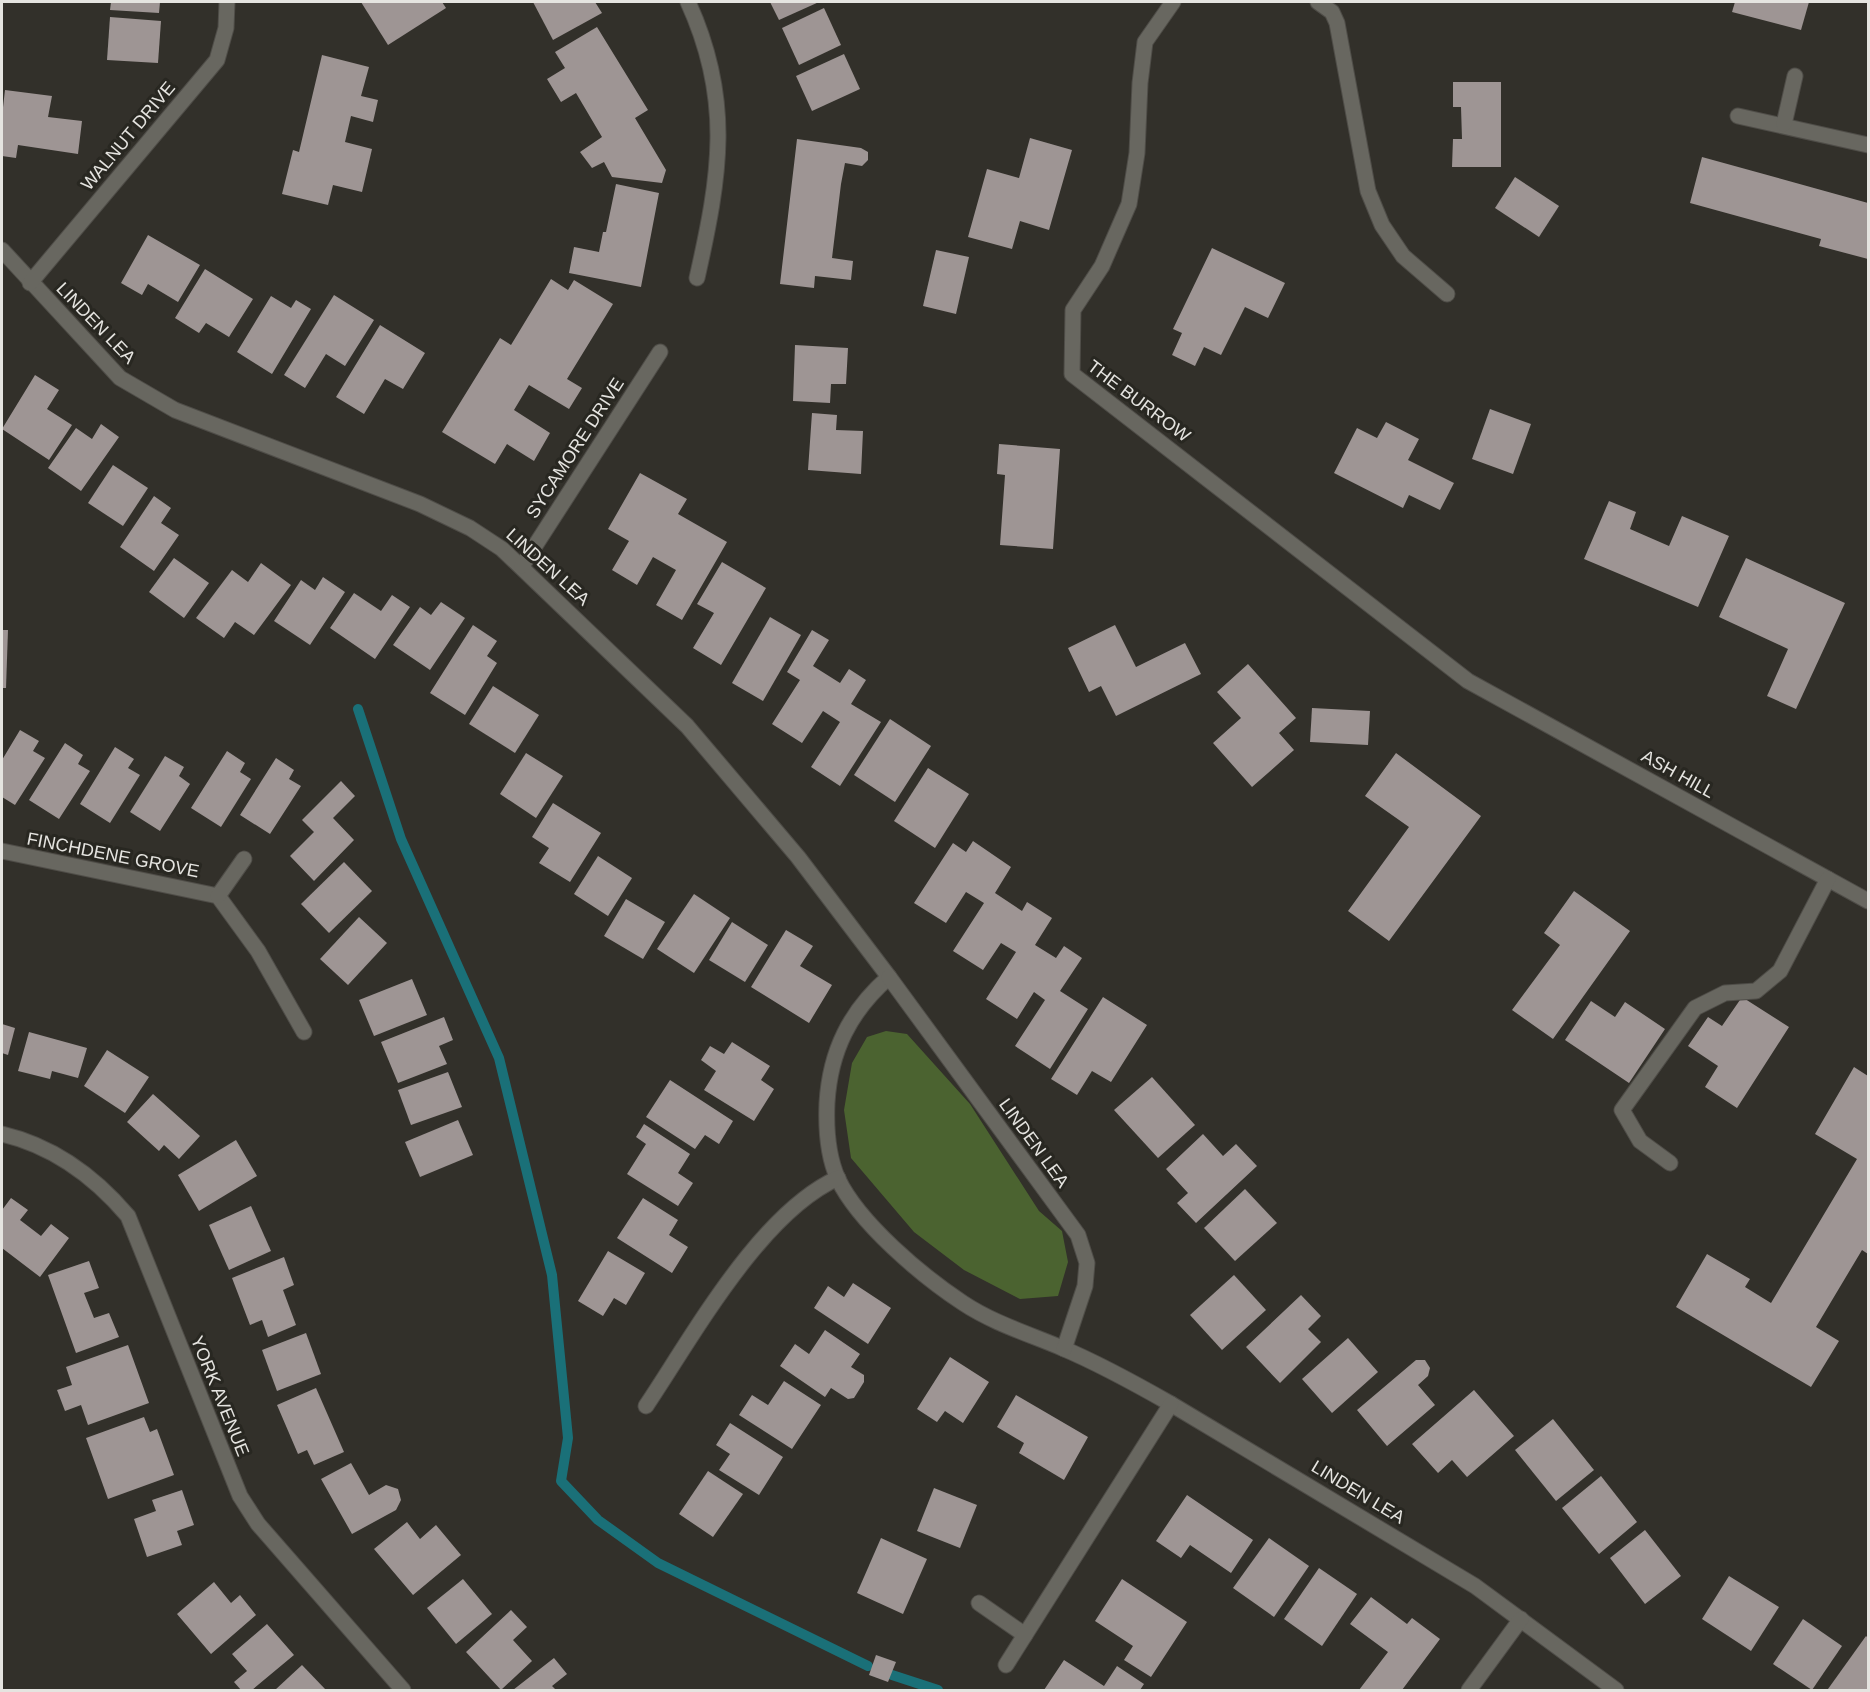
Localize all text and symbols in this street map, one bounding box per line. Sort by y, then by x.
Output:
street label: WALNUT DRIVE [77,78,179,194]
street label: LINDEN LEA [52,278,140,368]
street label: THE BURROW [1084,356,1194,446]
street label: SYCAMORE DRIVE [522,374,628,522]
street label: LINDEN LEA [502,524,594,610]
street label: ASH HILL [1638,746,1718,802]
street label: FINCHDENE GROVE [25,828,201,882]
street label: LINDEN LEA [995,1095,1073,1191]
street label: YORK AVENUE [187,1333,253,1459]
street label: LINDEN LEA [1308,1456,1408,1528]

